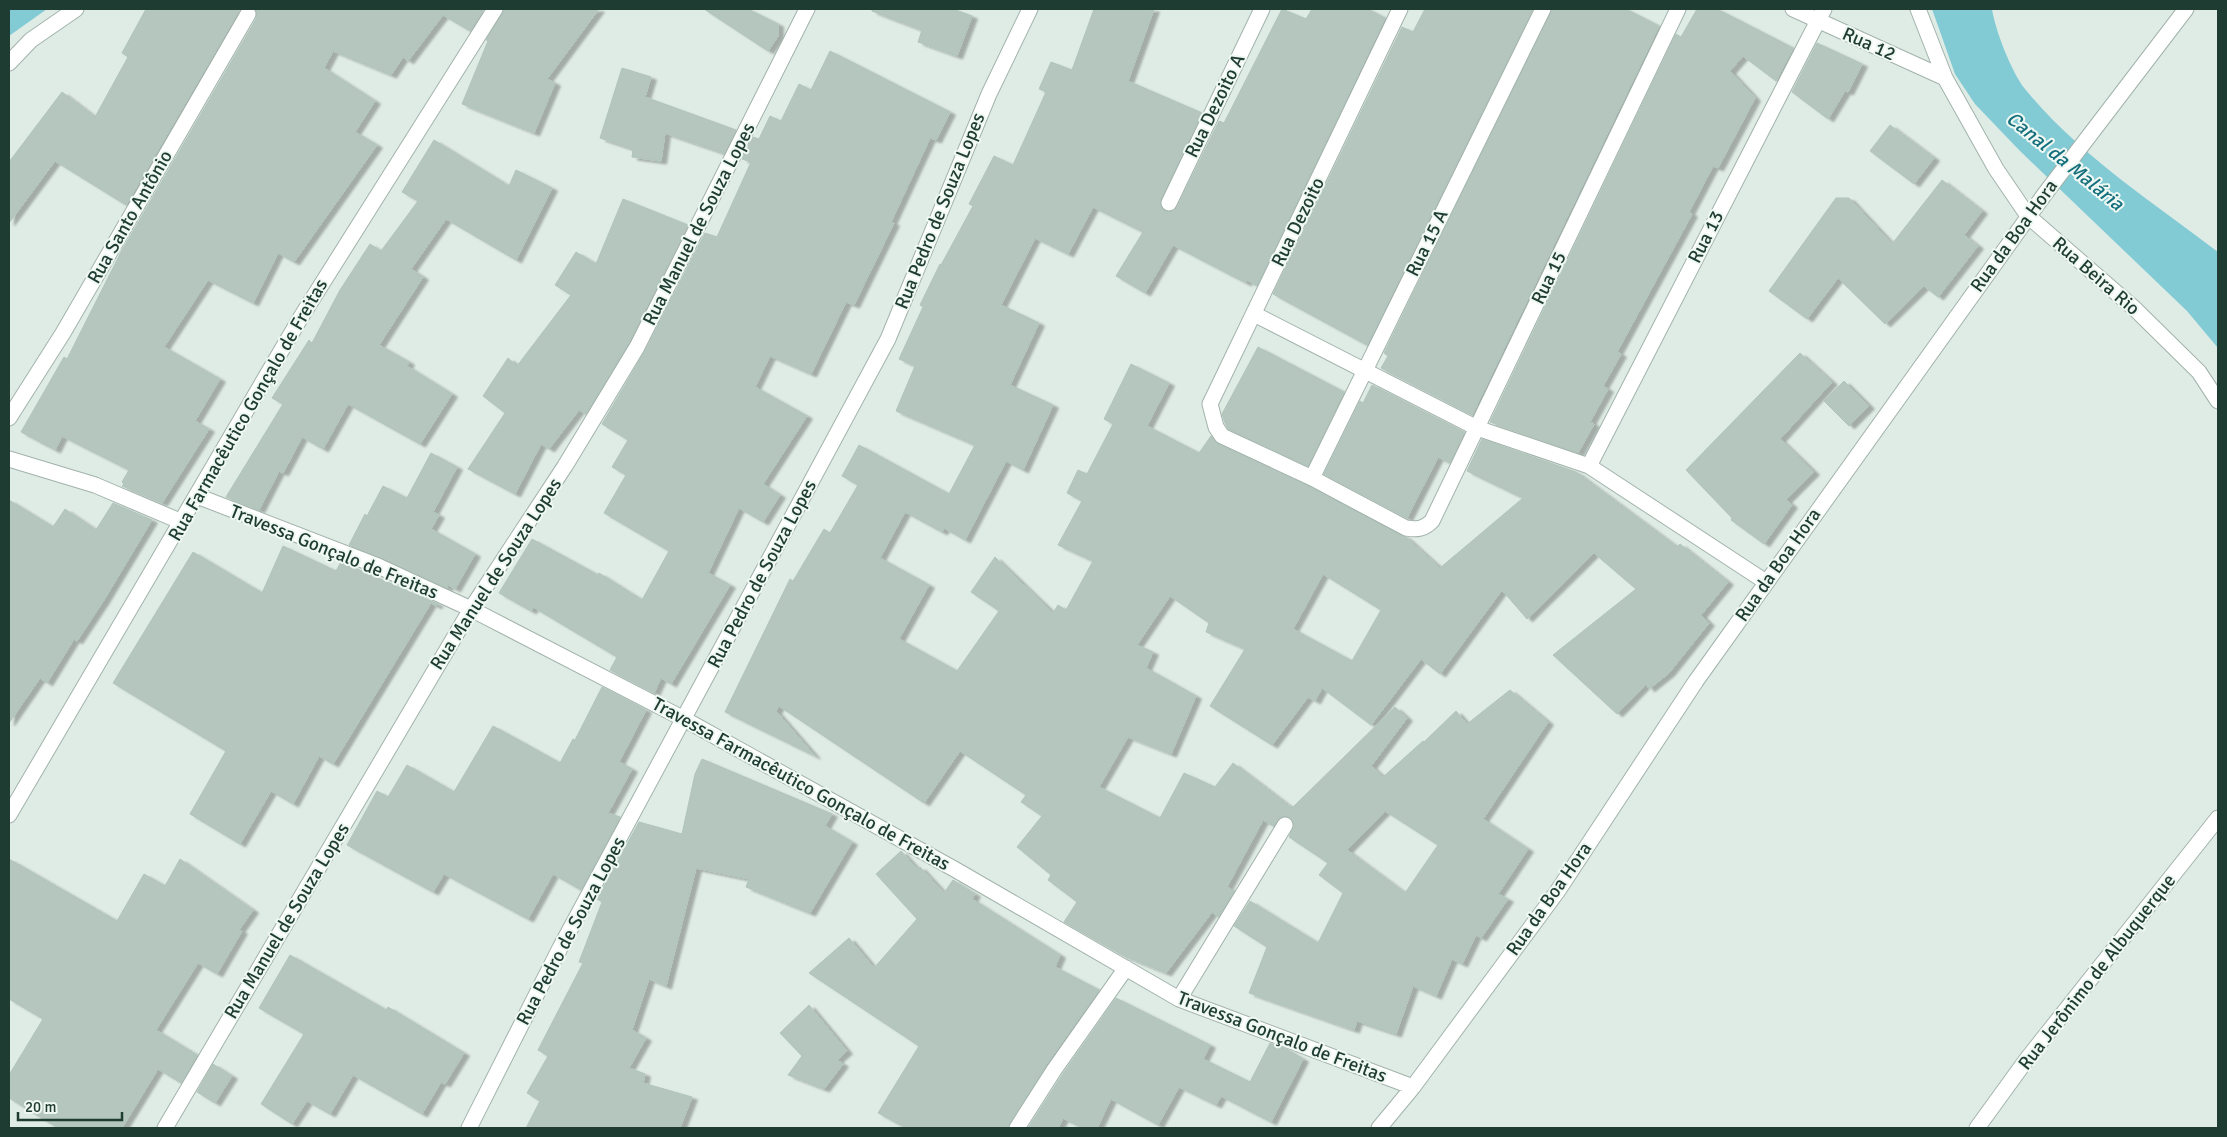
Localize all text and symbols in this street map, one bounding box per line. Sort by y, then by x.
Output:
street label: Rua 12 [1839,22,1899,66]
street label: Rua Dezoito A [1180,50,1251,162]
water label: Canal da Malária [2001,106,2130,217]
street label: Rua Pedro de Souza Lopes [890,109,990,313]
street label: Rua Manuel de Souza Lopes [637,119,761,329]
street label: Rua Santo Antônio [82,146,178,288]
street label: Rua Dezoito [1266,173,1330,271]
street label: Rua da Boa Hora [1965,175,2063,297]
street label: Rua 15 A [1401,205,1454,280]
street label: Rua 13 [1683,207,1729,267]
street label: Rua Beira Rio [2047,231,2145,321]
street label: Rua 15 [1526,248,1572,308]
street label: Rua Farmacêutico Gonçalo de Freitas [163,275,333,545]
street label: Rua Manuel de Souza Lopes [425,473,567,675]
street label: Rua Pedro de Souza Lopes [702,476,822,672]
street label: Travessa Gonçalo de Freitas [226,499,442,605]
street label: Rua da Boa Hora [1730,503,1826,627]
street label: Travessa Farmacêutico Gonçalo de Freitas [648,692,954,876]
street label: Rua Manuel de Souza Lopes [219,819,355,1023]
street label: Rua Pedro de Souza Lopes [511,833,631,1029]
street label: Rua da Boa Hora [1501,837,1597,961]
street label: Rua Jerônimo de Albuquerque [2013,869,2181,1075]
street label: Travessa Gonçalo de Freitas [1174,986,1390,1088]
scale bar [18,1090,121,1122]
text: 20 m [25,1098,56,1116]

